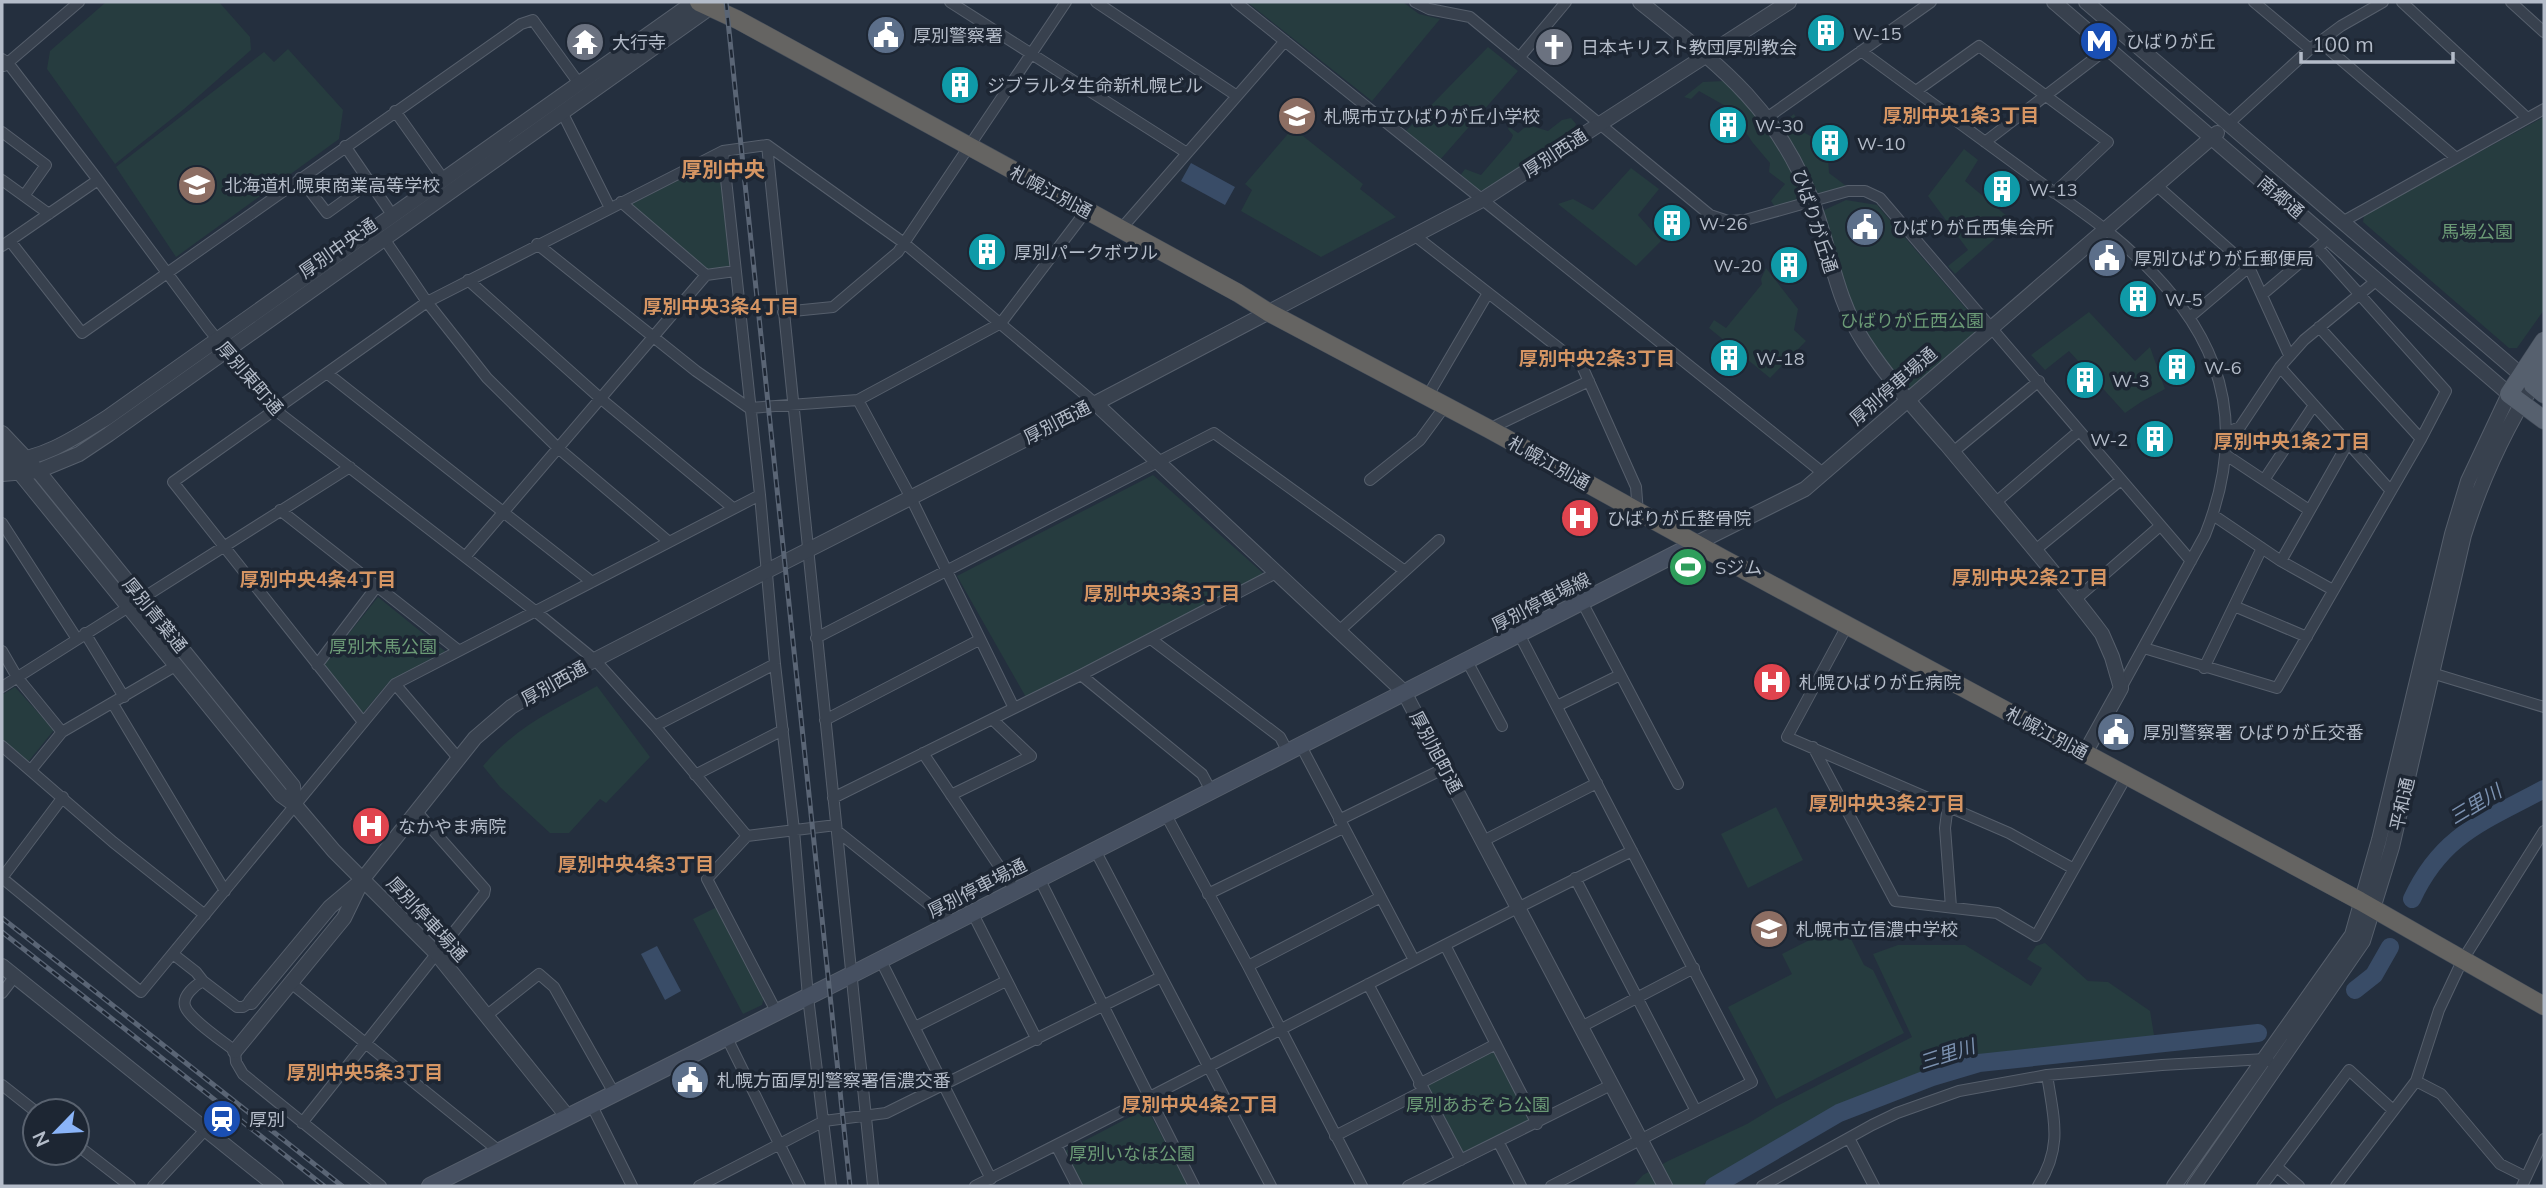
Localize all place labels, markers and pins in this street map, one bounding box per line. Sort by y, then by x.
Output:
building icon: W-15 [1805,12,1847,54]
public building icon: 厚別警察署 [865,14,907,56]
metro station icon: ひばりが丘 [2078,20,2120,62]
temple icon: 大行寺 [564,21,606,63]
place label: W-15 [1853,22,1902,45]
place label: 厚別警察署 [913,24,1003,47]
church icon: 日本キリスト教団厚別教会 [1533,26,1575,68]
place label: ひばりが丘 [2126,30,2216,53]
place label: 大行寺 [612,31,666,54]
place label: 日本キリスト教団厚別教会 [1581,36,1797,59]
building icon: ジブラルタ生命新札幌ビル [939,64,981,106]
place label: ジブラルタ生命新札幌ビル [987,74,1203,97]
school or university icon: 札幌市立ひばりが丘小学校 [1276,95,1318,137]
building icon: W-30 [1707,104,1749,146]
place label: 札幌市立ひばりが丘小学校 [1324,105,1540,128]
place label: W-30 [1755,114,1803,137]
building icon: W-10 [1809,122,1851,164]
place label: W-10 [1857,132,1905,155]
school or university icon: 北海道札幌東商業高等学校 [176,164,218,206]
building icon: W-13 [1981,168,2023,210]
place label: 北海道札幌東商業高等学校 [224,174,440,197]
place label: W-13 [2029,178,2077,201]
building icon: W-26 [1651,202,1693,244]
public building icon: ひばりが丘西集会所 [1844,206,1886,248]
place label: W-26 [1699,212,1747,235]
place label: ひばりが丘西集会所 [1892,216,2054,239]
building icon: 厚別パークボウル [966,231,1008,273]
public building icon: 厚別ひばりが丘郵便局 [2086,237,2128,279]
place label: 厚別パークボウル [1014,241,1158,264]
building icon: W-20 [1768,244,1810,286]
place label: 厚別ひばりが丘郵便局 [2134,247,2314,270]
place label: W-20 [1714,254,1762,277]
building icon: W-5 [2117,278,2159,320]
place label: W-5 [2165,288,2203,311]
building icon: W-18 [1708,337,1750,379]
building icon: W-6 [2156,346,2198,388]
place label: W-18 [1756,347,1804,370]
place label: W-6 [2204,356,2242,379]
building icon: W-3 [2064,359,2106,401]
place label: W-3 [2112,369,2150,392]
building icon: W-2 [2134,418,2176,460]
place label: W-2 [2090,428,2128,451]
hospital icon: ひばりが丘整骨院 [1559,497,1601,539]
place label: ひばりが丘整骨院 [1607,507,1751,530]
sports icon: Sジム [1667,546,1709,588]
place label: Sジム [1715,556,1762,579]
hospital icon: 札幌ひばりが丘病院 [1751,661,1793,703]
place label: 札幌ひばりが丘病院 [1799,671,1961,694]
public building icon: 厚別警察署 ひばりが丘交番 [2095,711,2137,753]
place label: 厚別警察署 ひばりが丘交番 [2143,721,2364,744]
hospital icon: なかやま病院 [350,805,392,847]
place label: なかやま病院 [398,815,506,838]
school or university icon: 札幌市立信濃中学校 [1748,908,1790,950]
place label: 札幌市立信濃中学校 [1796,918,1958,941]
public building icon: 札幌方面厚別警察署信濃交番 [669,1059,711,1101]
place label: 札幌方面厚別警察署信濃交番 [717,1069,951,1092]
station icon: 厚別 [201,1098,243,1140]
place label: 厚別 [249,1108,285,1131]

